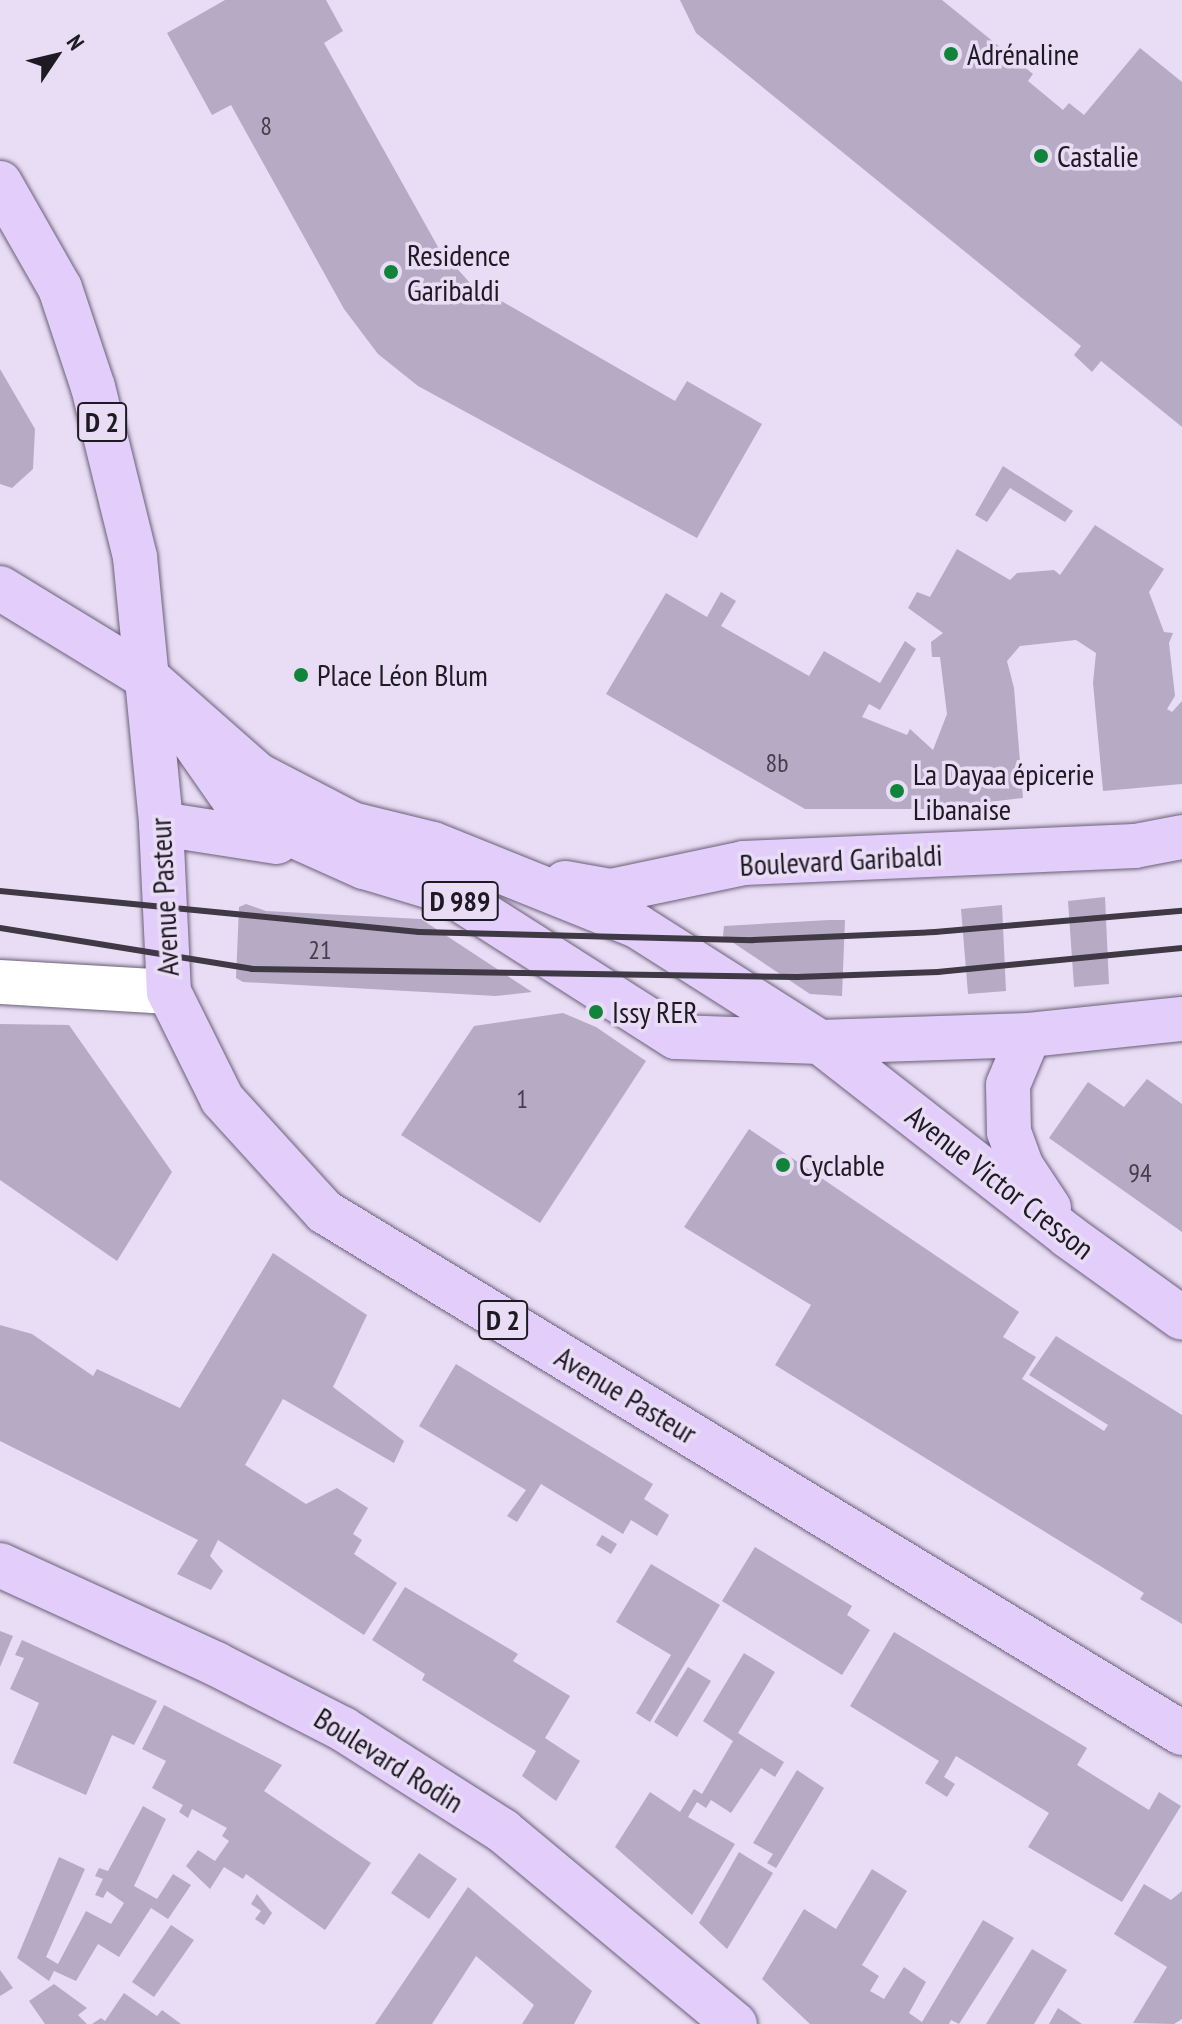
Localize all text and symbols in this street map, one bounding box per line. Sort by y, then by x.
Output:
north arrow [16,16,96,96]
text: N [61,29,91,55]
place label: Adrénaline [967,36,1079,72]
marker: Adrénaline [942,45,960,63]
house number: 8 [260,110,272,142]
place label: Castalie [1057,138,1139,174]
marker: Castalie [1032,147,1050,165]
place label: Residence Garibaldi [407,237,510,308]
marker: Residence Garibaldi [382,263,400,281]
road number: D 2 [76,398,128,446]
place label: Place Léon Blum [317,657,488,693]
marker: Place Léon Blum [292,666,310,684]
house number: 8b [766,747,788,779]
place label: La Dayaa épicerie Libanaise [913,756,1094,826]
marker: La Dayaa épicerie Libanaise [888,782,906,800]
street label: Avenue Pasteur [142,817,186,977]
street label: Boulevard Garibaldi [739,837,943,883]
road number: D 989 [420,877,500,925]
house number: 21 [308,934,332,966]
place label: Issy RER [612,994,699,1030]
marker: Issy RER [587,1003,605,1021]
house number: 1 [516,1083,528,1115]
street label: Avenue Victor Cresson [899,1097,1101,1267]
place label: Cyclable [799,1147,885,1183]
marker: Cyclable [774,1156,792,1174]
house number: 94 [1128,1157,1152,1189]
road number: D 2 [477,1296,529,1344]
street label: Avenue Pasteur [549,1339,703,1451]
street label: Boulevard Rodin [308,1700,470,1820]

